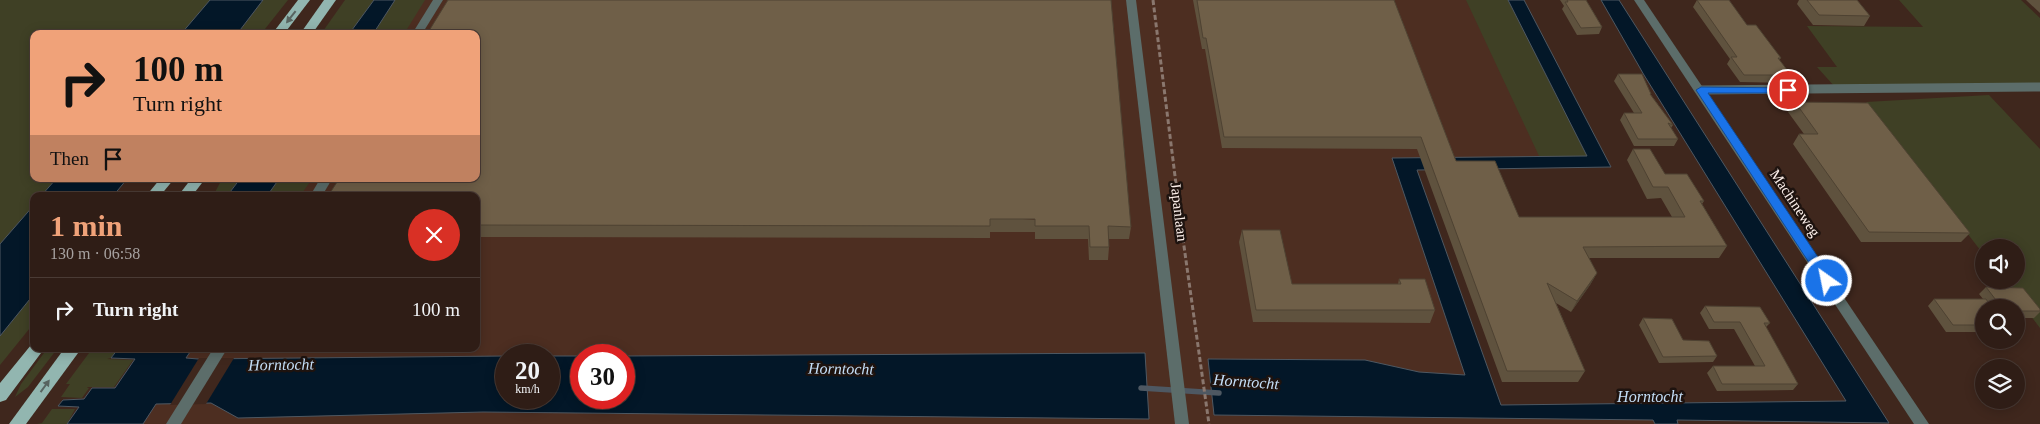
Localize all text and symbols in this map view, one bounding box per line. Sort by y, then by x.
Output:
one-way arrow [286,10,297,23]
icon: right [50,50,115,115]
text: 100 m [133,50,223,89]
pin [1767,69,1809,111]
icon: arrive [1774,76,1802,104]
text: Turn right [133,91,222,116]
icon: arrive [99,145,127,173]
text: Then [50,148,89,169]
street label: Machineweg [1767,166,1824,240]
street label: Japanlaan [1167,182,1191,243]
text: 1 min [50,209,123,242]
button: close [408,209,460,261]
map controls [1975,239,2025,409]
button: sound [1975,239,2025,289]
text: 130 m · 06:58 [50,245,140,262]
position arrow [1800,254,1852,306]
icon: right [50,296,78,324]
text: Turn right [93,299,178,320]
text: 100 m [412,299,460,320]
button: search [1975,299,2025,349]
speed limit sign: 30 [570,344,635,409]
water label: Horntocht [247,355,315,374]
text: 20 [515,357,540,384]
water label: Horntocht [807,359,875,378]
button: layers [1975,359,2025,409]
water label: Horntocht [1212,371,1280,392]
one-way arrow [40,379,50,393]
text: km/h [515,382,540,396]
water label: Horntocht [1616,388,1683,405]

